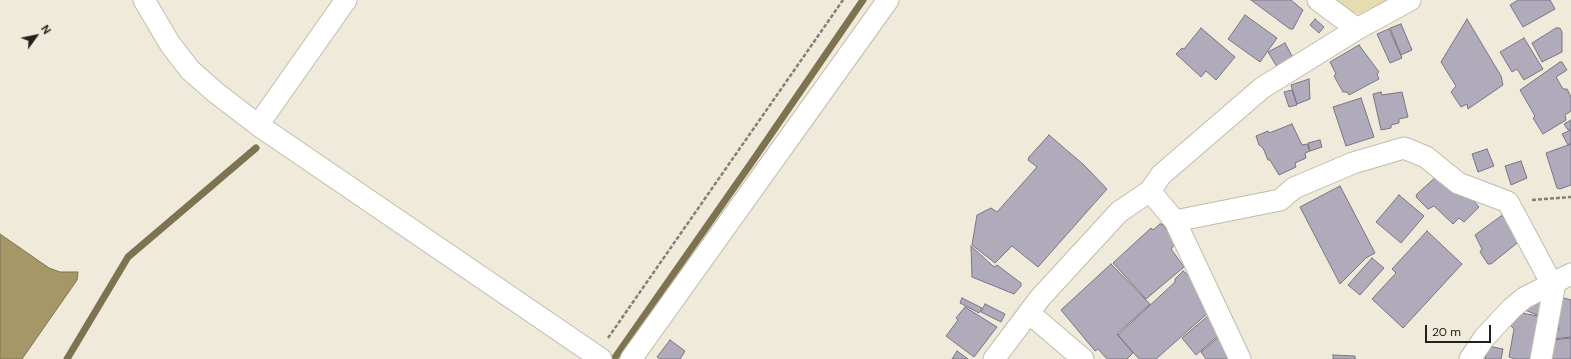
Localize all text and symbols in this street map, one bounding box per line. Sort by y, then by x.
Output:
north arrow [16,16,56,56]
text: N [38,22,54,37]
scale bar [1427,317,1493,343]
text: 20 m [1432,324,1461,340]

